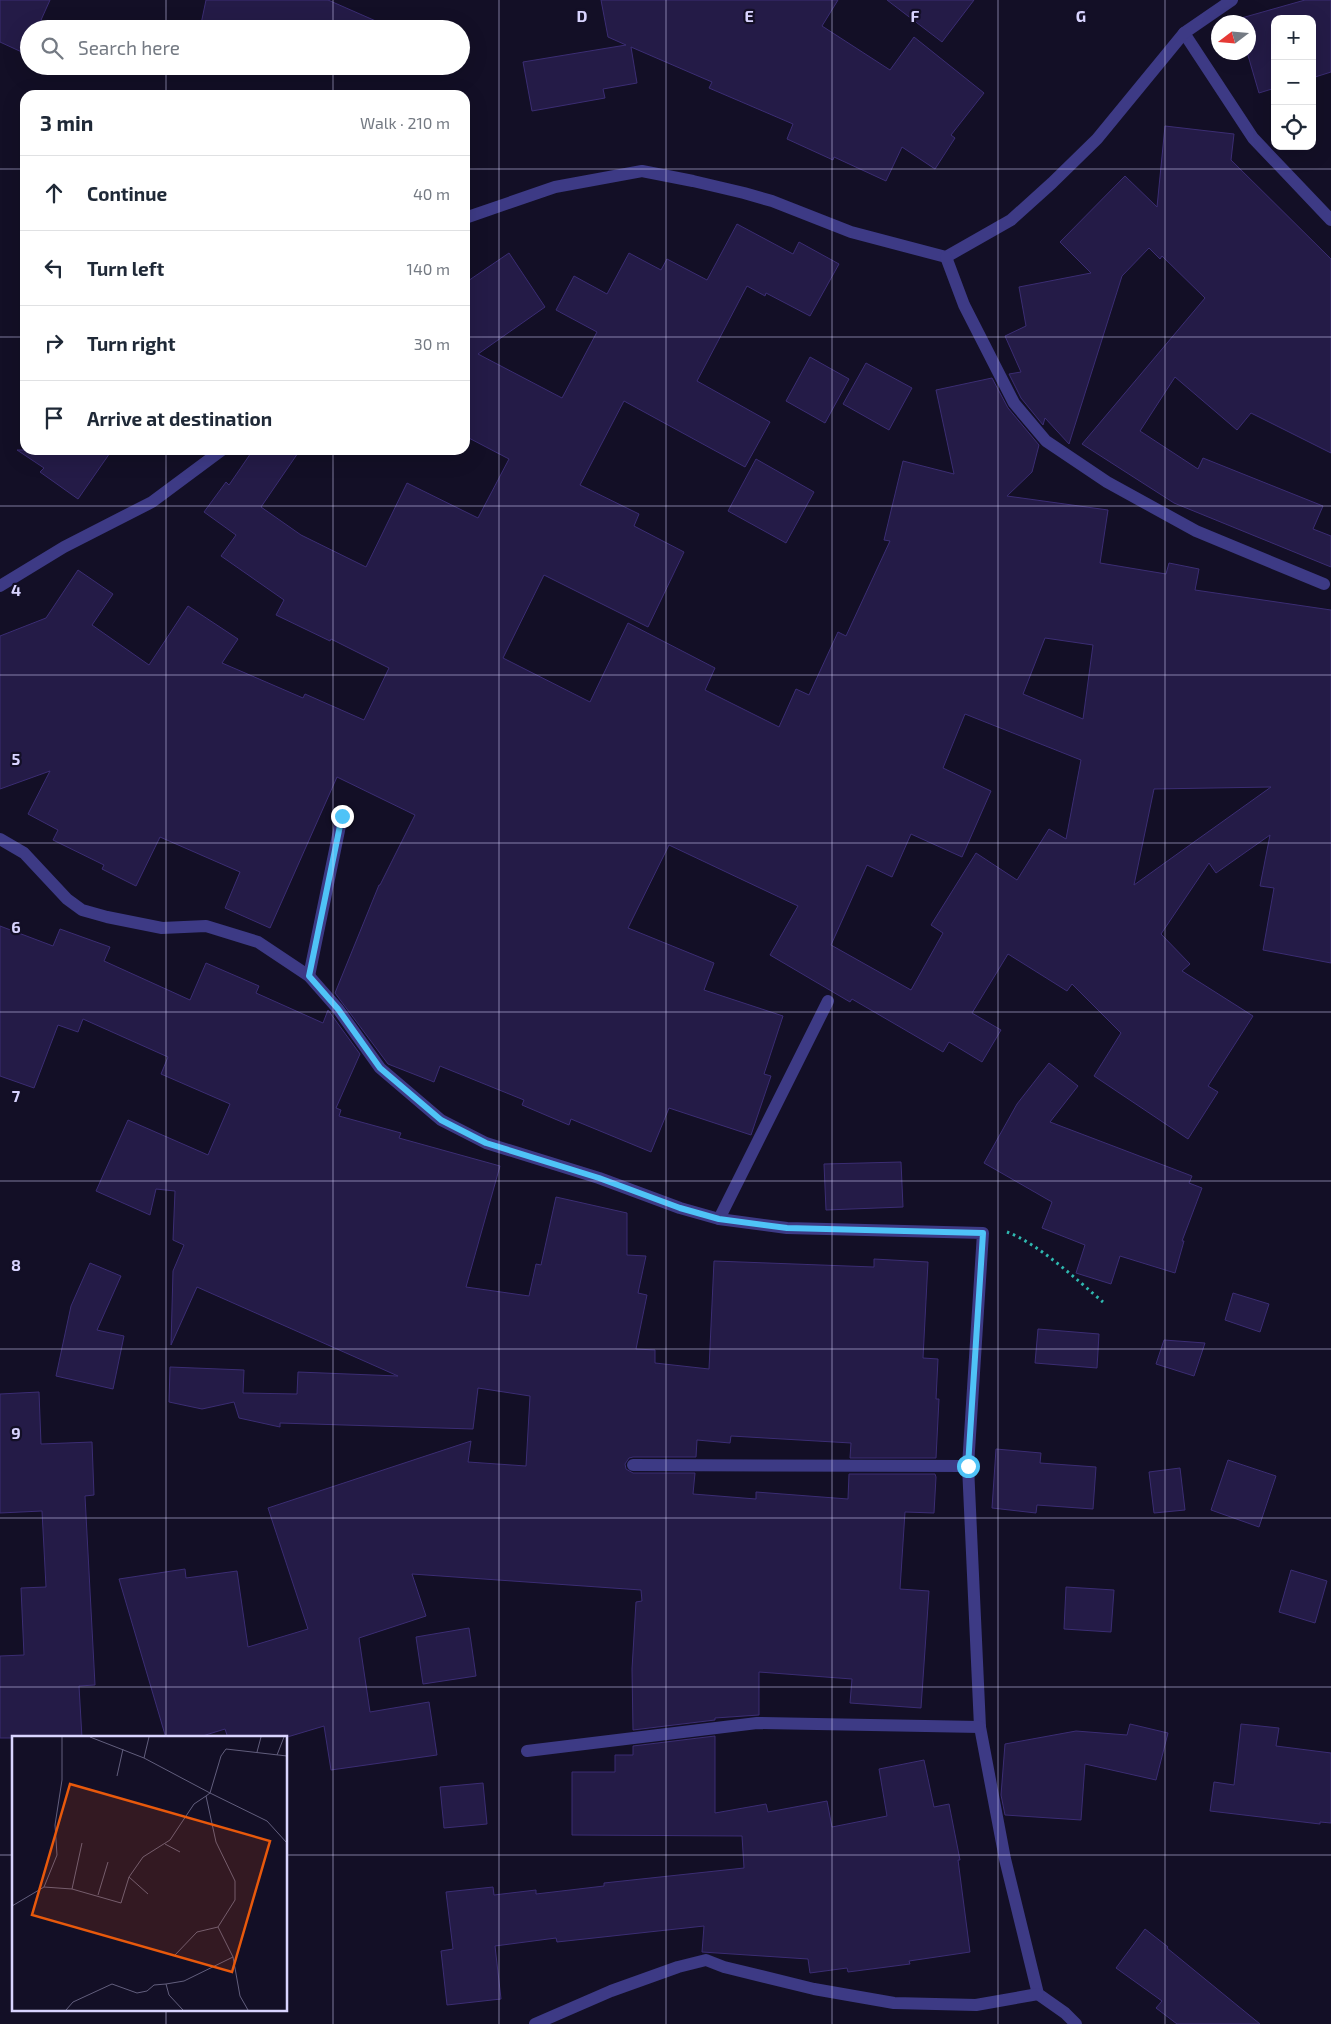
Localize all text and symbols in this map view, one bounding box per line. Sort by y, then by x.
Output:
text: D [577,6,588,25]
text: E [744,6,754,25]
text: F [911,6,920,25]
text: G [1076,6,1086,25]
north arrow [1211,15,1256,60]
map controls [1271,15,1316,150]
button: + [1271,15,1316,60]
search box [20,20,470,75]
icon: search [38,34,66,62]
text: Search here [78,36,180,59]
button: − [1271,60,1316,105]
button: locate [1271,105,1316,150]
text: 3 min [40,110,93,135]
text: Walk · 210 m [360,113,450,132]
icon: ahead [40,179,68,207]
text: Continue [87,182,167,205]
text: 40 m [413,184,450,203]
icon: left [40,254,68,282]
text: Turn left [87,257,164,280]
text: 140 m [407,259,450,278]
icon: right [40,329,68,357]
text: Turn right [87,332,175,355]
text: 30 m [414,334,450,353]
icon: arrive [40,404,68,432]
text: Arrive at destination [87,407,272,430]
text: 4 [11,580,21,599]
text: 5 [12,749,21,768]
route end [331,805,354,828]
text: 6 [11,917,21,936]
text: 7 [12,1086,21,1105]
text: 8 [11,1255,21,1274]
text: 9 [11,1423,21,1442]
route start [957,1455,980,1478]
inset map [12,1736,288,2012]

